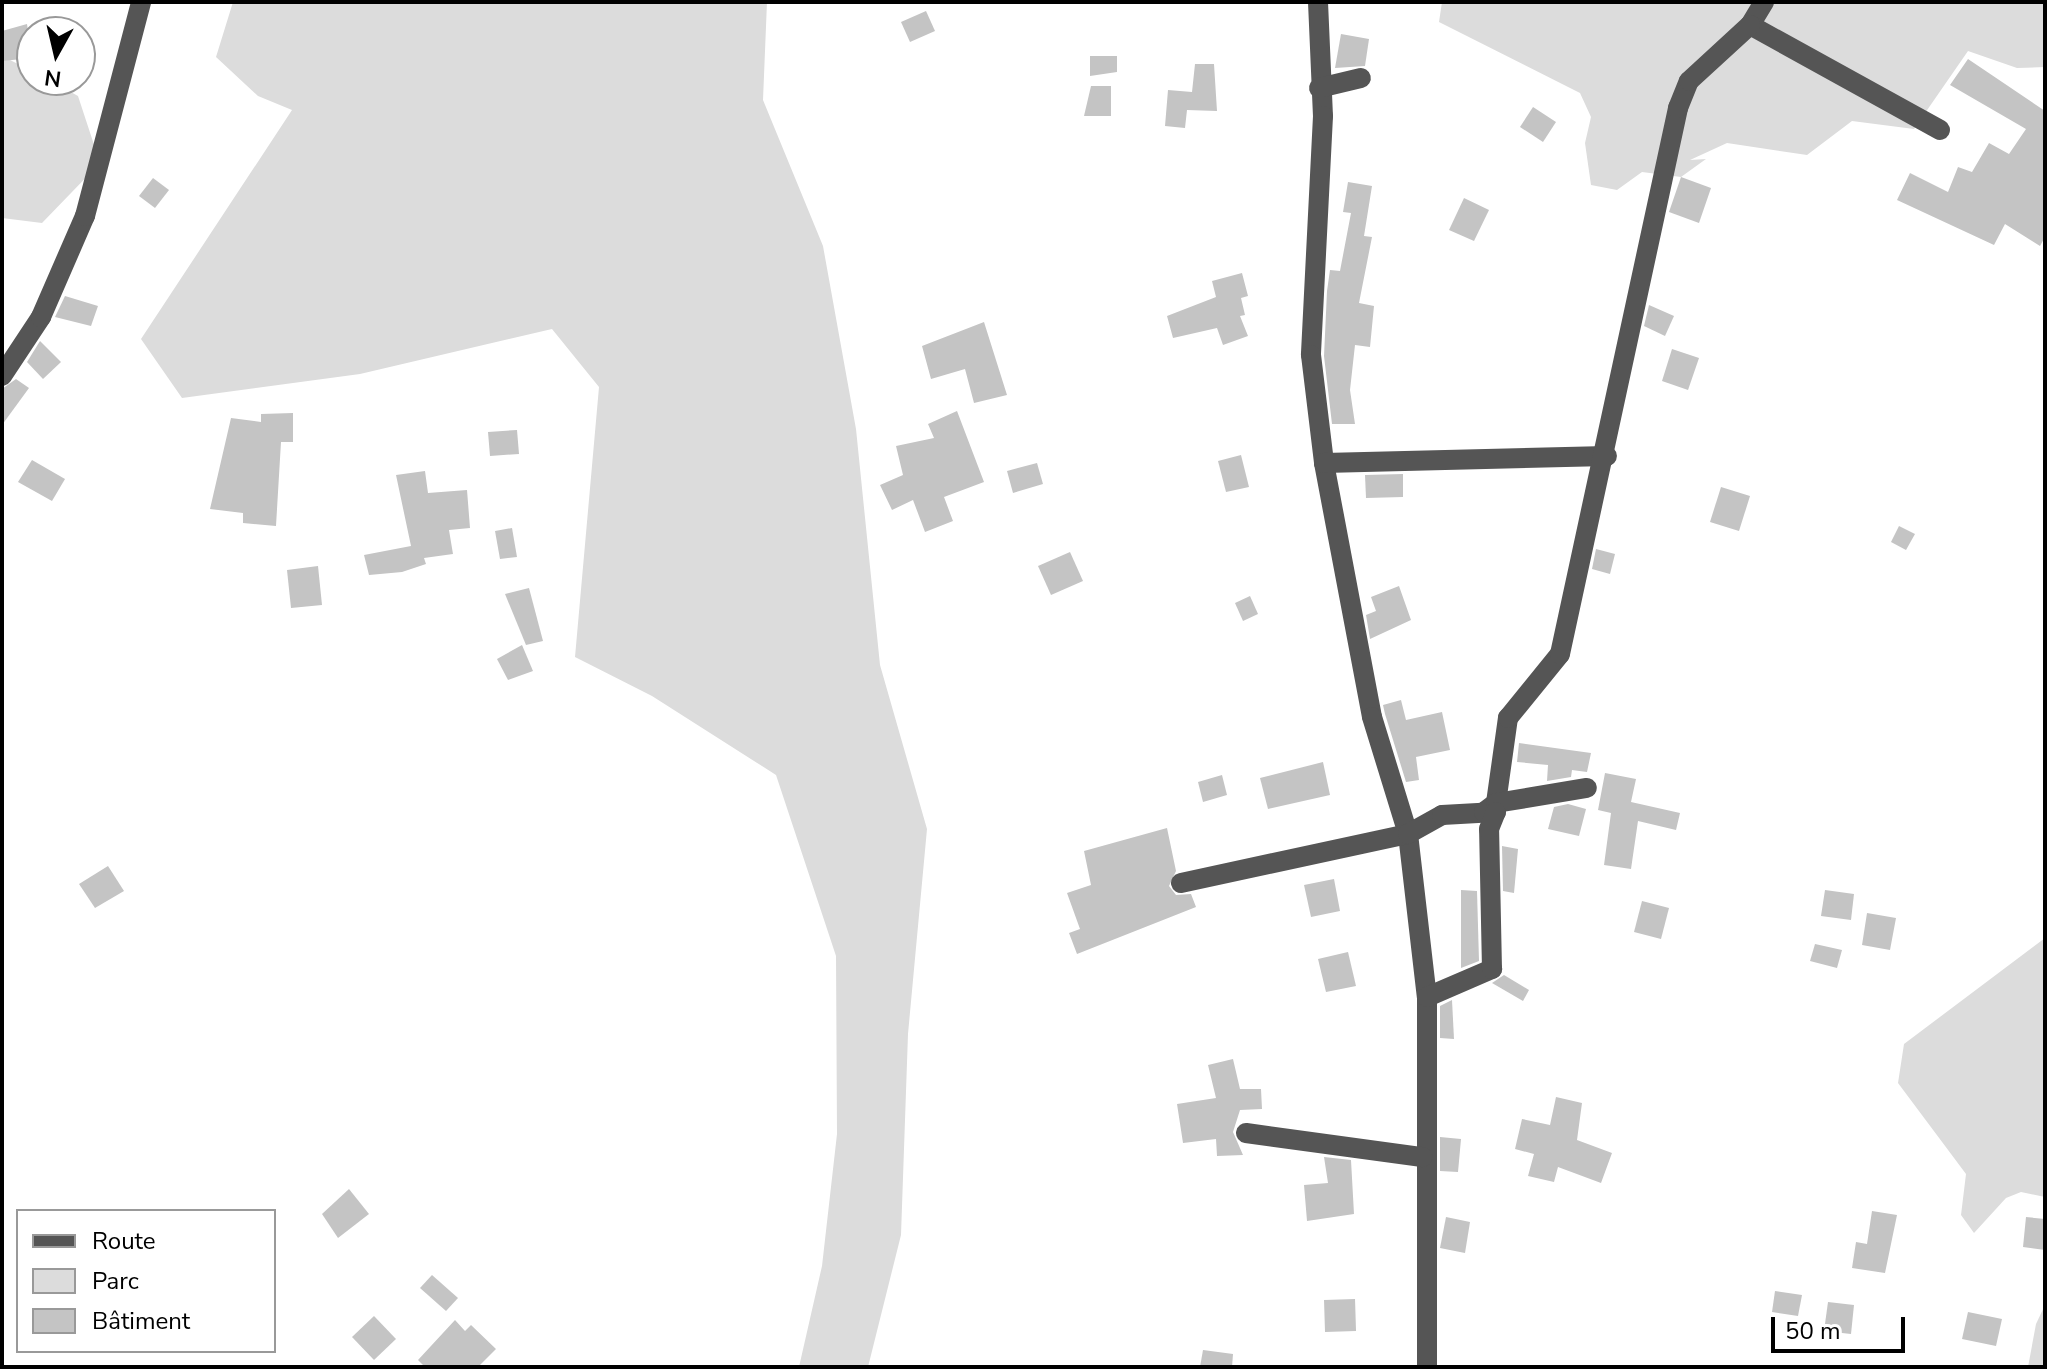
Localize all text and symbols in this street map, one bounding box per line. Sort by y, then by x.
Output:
north arrow [16,16,96,96]
text: N [43,62,63,94]
legend [16,1209,276,1353]
text: Route [92,1225,156,1257]
text: Parc [92,1265,139,1297]
scale bar [1775,1301,1909,1351]
text: Bâtiment [92,1305,190,1337]
text: 50 m [1785,1315,1841,1347]

